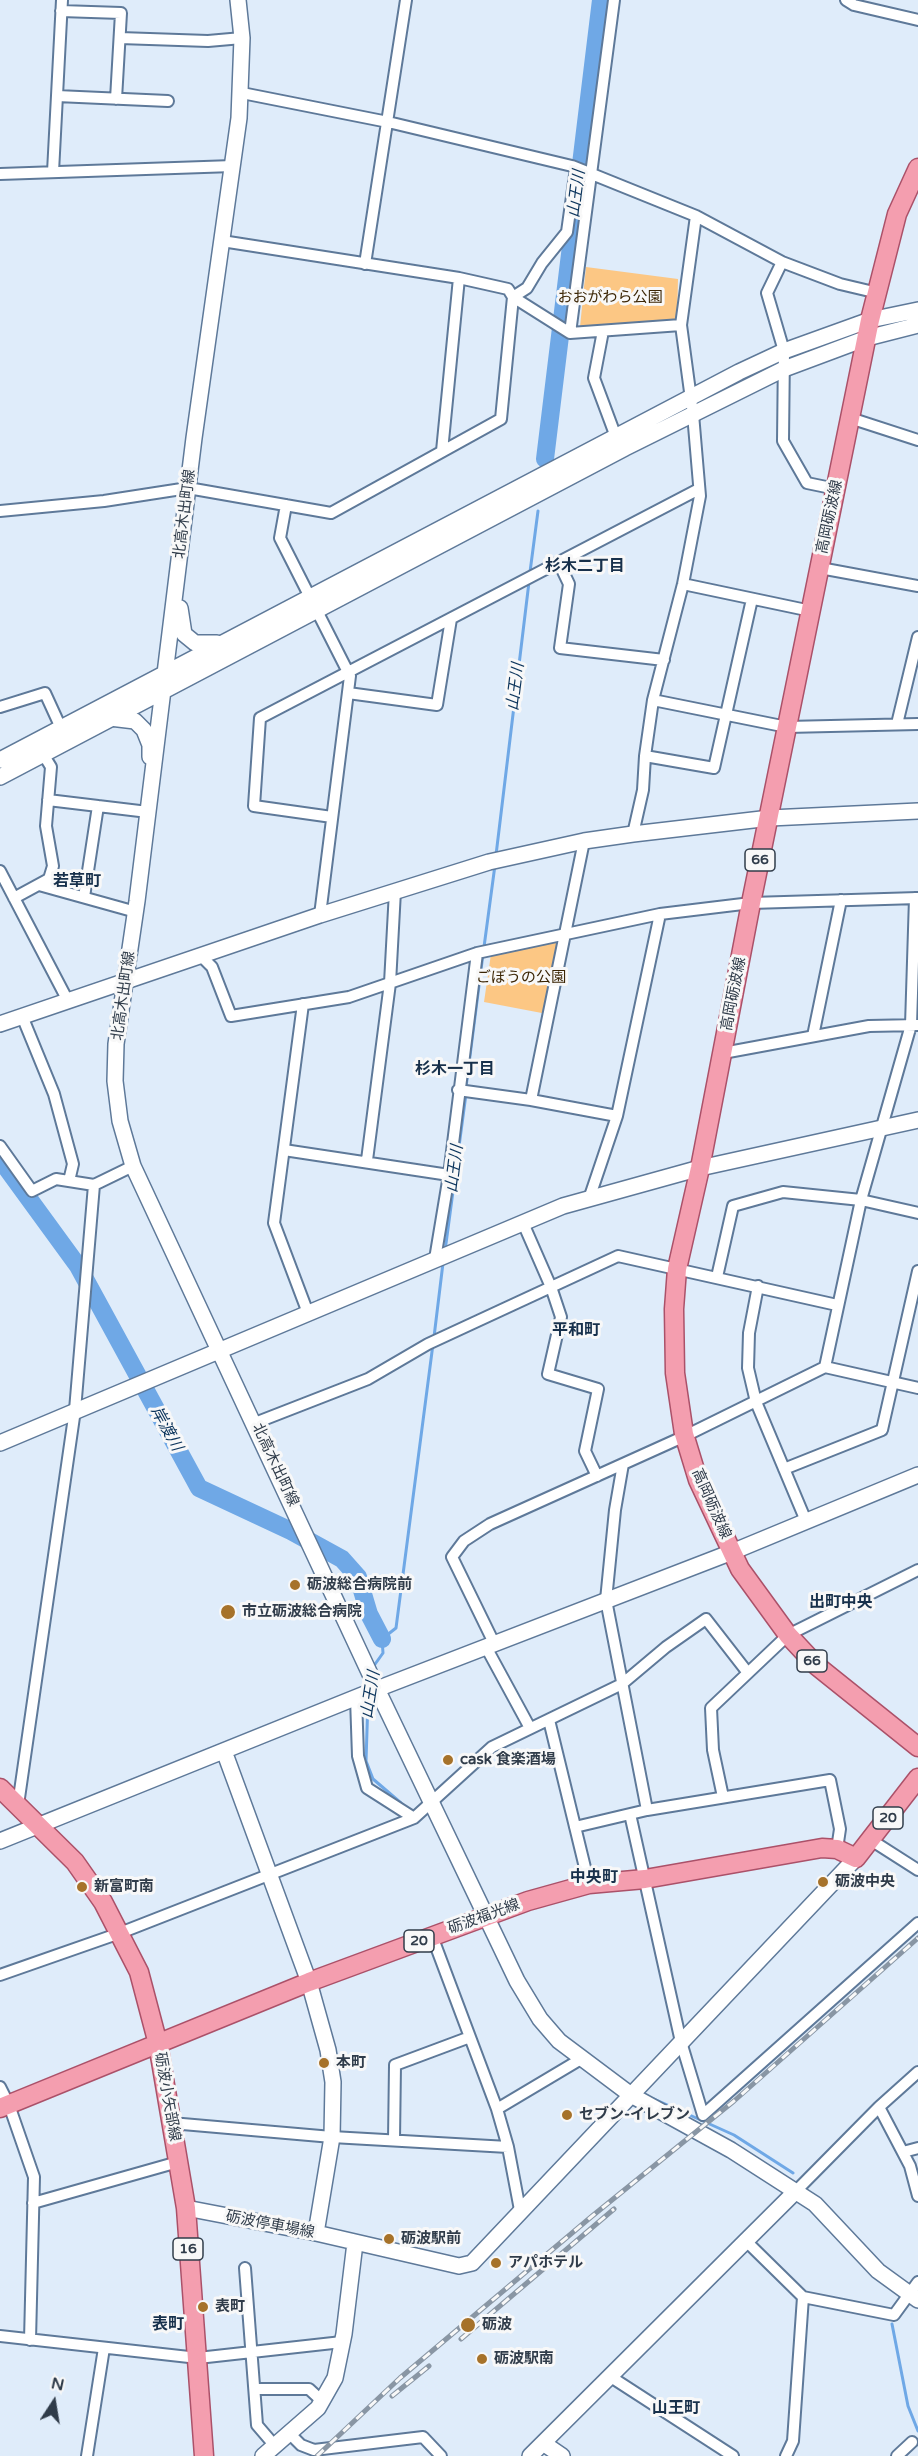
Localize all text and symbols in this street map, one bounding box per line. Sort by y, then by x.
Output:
water label: 山王川 [565,169,589,219]
park label: おおがわら公園 [558,289,662,307]
street label: 北高木出町線 [171,468,199,560]
street label: 高岡砺波線 [813,478,847,556]
district label: 杉木二丁目 [545,557,625,577]
water label: 山王川 [504,662,528,712]
road number: 66 [745,849,775,871]
district label: 若草町 [53,872,101,892]
street label: 北高木出町線 [109,950,139,1042]
street label: 高岡砺波線 [718,955,750,1033]
park label: ごぼうの公園 [476,969,566,987]
district label: 杉木一丁目 [415,1060,495,1080]
water label: 山王川 [443,1144,467,1194]
district label: 平和町 [552,1321,600,1341]
water label: 岸渡川 [146,1403,186,1455]
street label: 北高木出町線 [248,1420,302,1510]
street label: 高岡砺波線 [688,1466,734,1542]
place label: 砺波総合病院前 [307,1576,412,1594]
marker: 砺波総合病院前 [288,1578,302,1592]
district label: 出町中央 [809,1593,873,1613]
marker: 市立砺波総合病院 [219,1603,237,1621]
place label: 市立砺波総合病院 [242,1603,362,1621]
road number: 66 [797,1650,827,1672]
water label: 山王川 [358,1670,384,1720]
place label: cask 食楽酒場 [460,1751,556,1769]
marker: cask 食楽酒場 [441,1753,455,1767]
road number: 20 [873,1807,903,1829]
district label: 中央町 [570,1868,618,1888]
place label: 砺波中央 [835,1873,895,1891]
marker: 砺波中央 [816,1875,830,1889]
place label: 新富町南 [94,1878,154,1896]
marker: 新富町南 [75,1880,89,1894]
street label: 砺波福光線 [446,1896,522,1938]
road number: 20 [404,1930,434,1952]
street label: 砺波小矢部線 [150,2051,184,2143]
place label: 本町 [336,2054,366,2072]
marker: 本町 [317,2056,331,2070]
place label: セブン-イレブン [579,2106,690,2124]
marker: セブン-イレブン [560,2108,574,2122]
street label: 砺波停車場線 [224,2208,316,2242]
place label: 砺波駅前 [401,2230,461,2248]
marker: 砺波駅前 [382,2232,396,2246]
road number: 16 [173,2238,203,2260]
place label: アパホテル [508,2254,583,2272]
marker: アパホテル [489,2256,503,2270]
place label: 表町 [215,2298,245,2316]
marker: 表町 [196,2300,210,2314]
district label: 表町 [152,2315,184,2335]
marker: 砺波 [459,2316,477,2334]
place label: 砺波 [482,2316,512,2334]
place label: 砺波駅南 [494,2350,554,2368]
marker: 砺波駅南 [475,2352,489,2366]
north arrow [24,2372,84,2432]
text: N [49,2373,66,2396]
district label: 山王町 [652,2399,700,2419]

